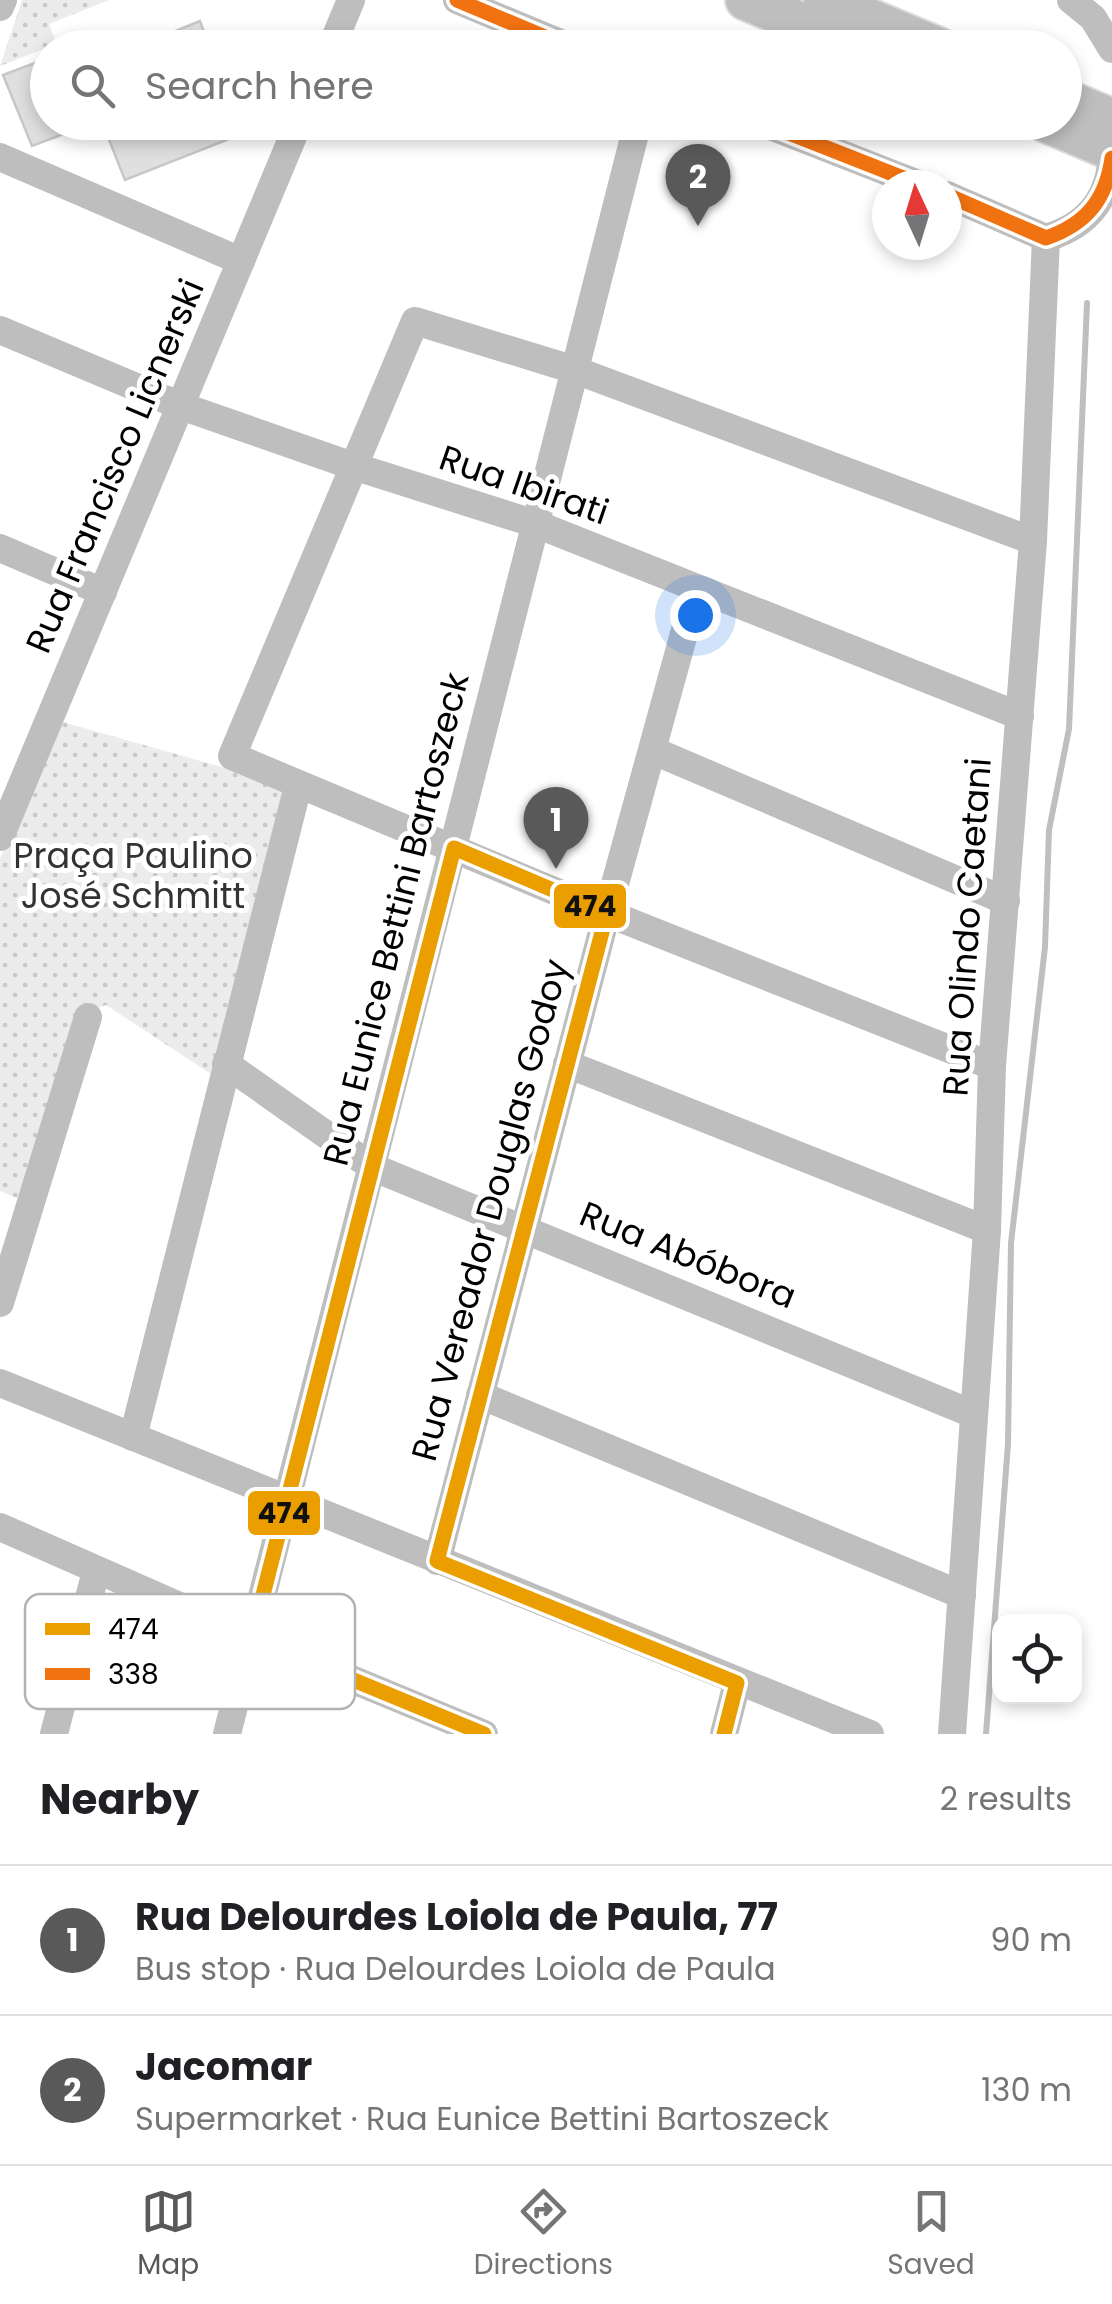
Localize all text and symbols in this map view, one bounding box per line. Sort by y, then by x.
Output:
search box [30,30,1082,140]
icon: search [65,58,120,113]
text: Search here [145,59,374,112]
pin: 2 [666,144,730,226]
north arrow [872,170,962,260]
street label: Rua Francisco Licnerski [14,271,216,660]
street label: Rua Ibirati [433,433,615,536]
your location [670,590,721,641]
street label: Rua Eunice Bettini Bartoszeck [310,667,481,1170]
street label: Rua Olindo Caetani [930,756,1003,1098]
pin: 1 [524,786,588,869]
park label: Praça Paulino José Schmitt [13,831,253,920]
line badge: 474 [552,882,628,930]
text: 474 [564,887,616,926]
street label: Rua Vereador Douglas Godoy [399,953,580,1466]
street label: Rua Abóbora [573,1189,804,1320]
line badge: 474 [246,1489,322,1537]
text: 474 [258,1494,310,1533]
legend [25,1594,355,1709]
text: 474 [108,1610,159,1649]
map controls [992,1614,1082,1704]
button: locate [992,1614,1082,1704]
text: 338 [108,1655,159,1694]
text: Nearby [40,1770,199,1829]
text: 2 results [940,1776,1072,1821]
text: Rua Delourdes Loiola de Paula, 77 [135,1890,778,1943]
text: 1 [66,1917,79,1962]
text: 90 m [990,1917,1072,1962]
text: Bus stop · Rua Delourdes Loiola de Paula [135,1946,776,1991]
text: Jacomar [135,2040,312,2093]
text: 2 [63,2067,82,2112]
text: 130 m [981,2067,1072,2112]
text: Supermarket · Rua Eunice Bettini Bartoszeck [135,2096,829,2141]
tab: Map [137,2184,199,2286]
tab: Directions [474,2184,613,2286]
tab: Saved [887,2184,975,2286]

